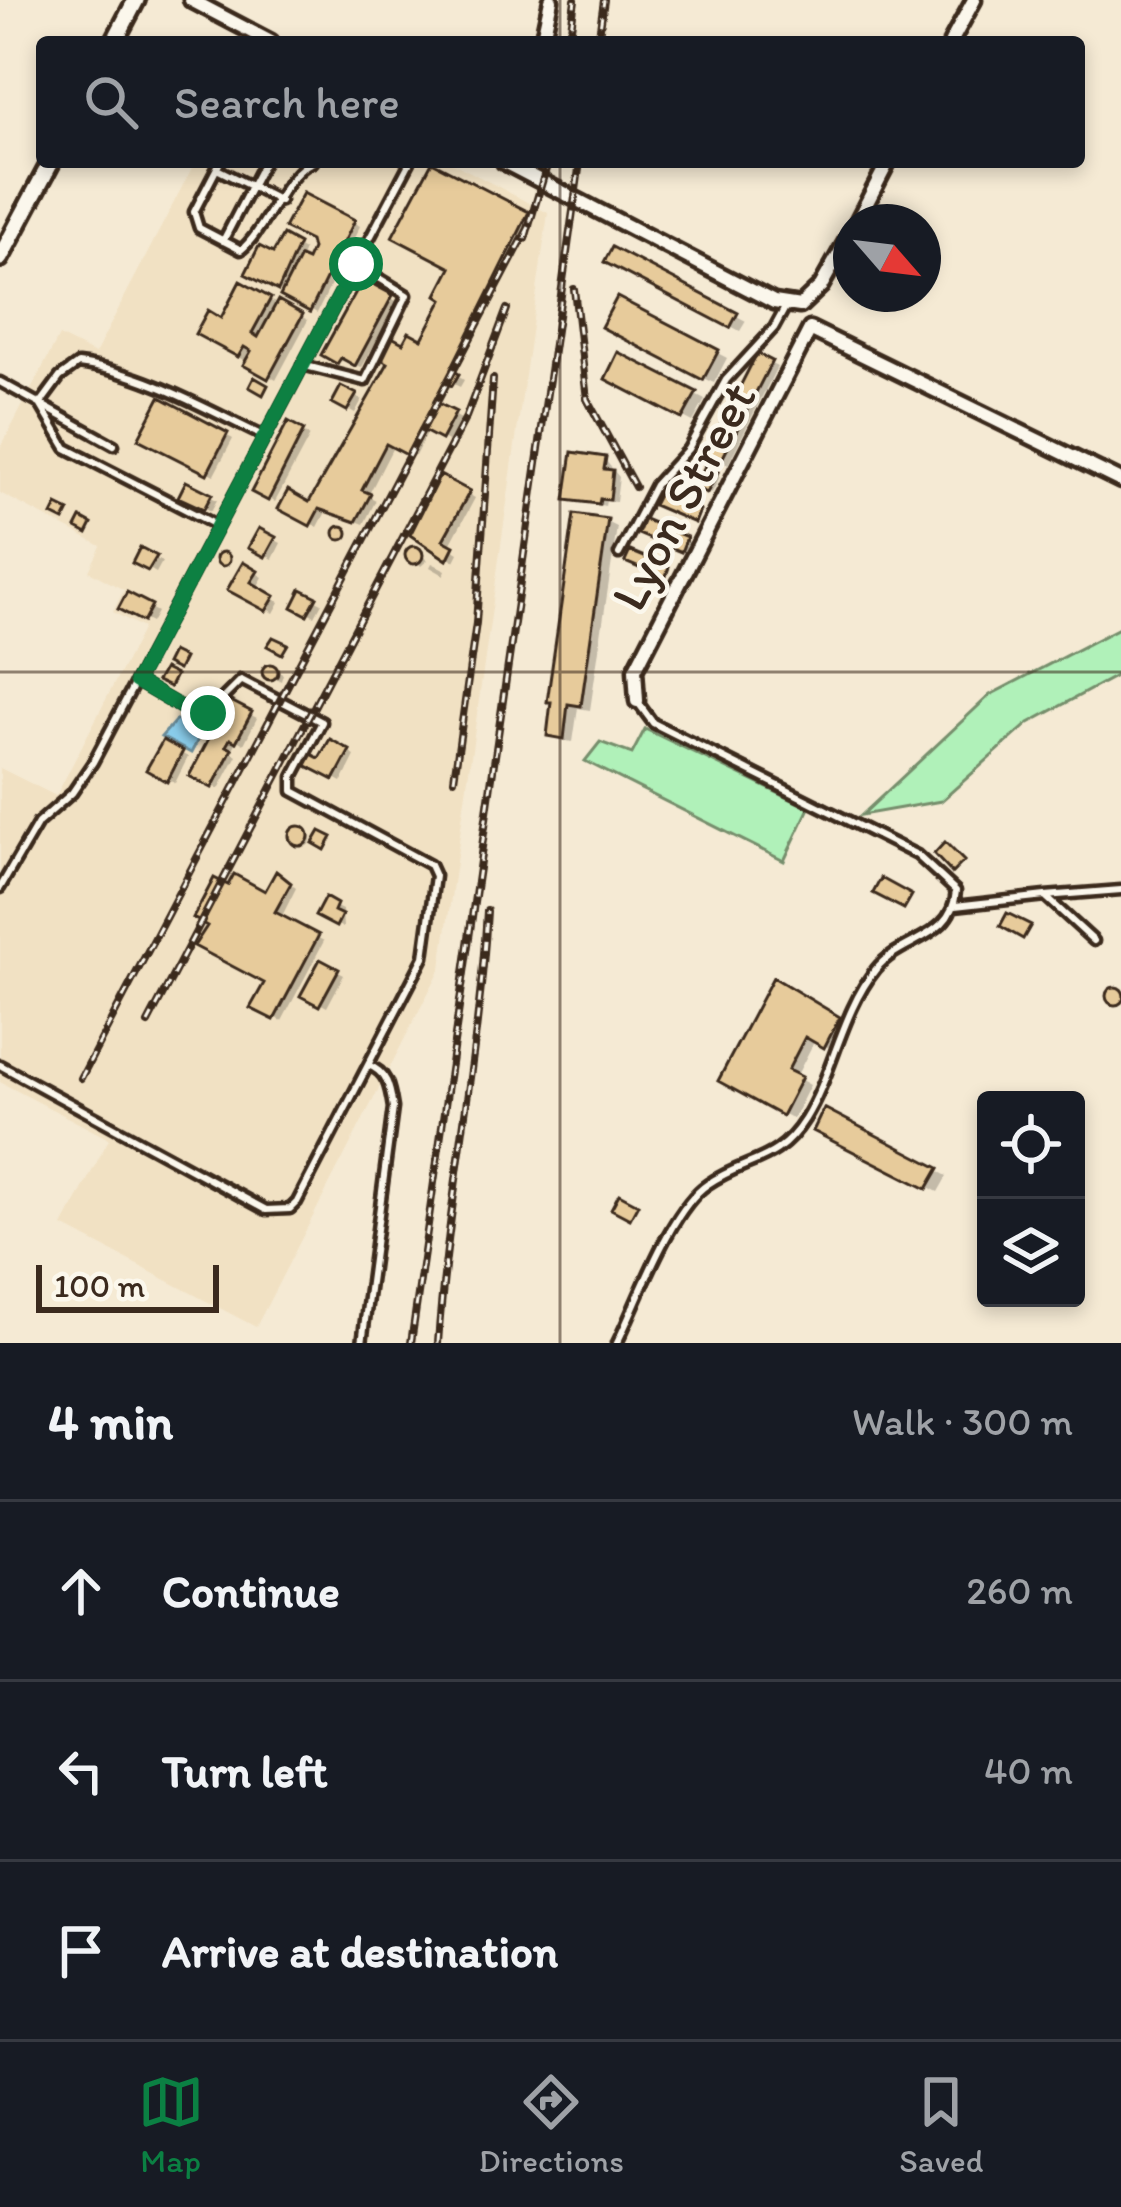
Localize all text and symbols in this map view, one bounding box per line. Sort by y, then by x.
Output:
search box [36,36,1085,168]
icon: search [78,69,144,135]
text: Search here [174,75,400,129]
north arrow [833,204,941,312]
route start [329,237,383,291]
street label: Lyon Street [598,372,768,620]
route end [181,686,235,740]
map controls [977,1091,1085,1307]
button: locate [977,1091,1085,1199]
button: layers [977,1199,1085,1307]
scale bar [36,1259,219,1312]
text: 100 m [54,1266,145,1305]
text: 4 min [48,1391,173,1452]
text: Walk · 300 m [852,1398,1073,1445]
icon: ahead [48,1558,114,1624]
text: Continue [162,1564,340,1618]
text: 260 m [966,1567,1073,1614]
icon: left [48,1738,114,1804]
text: Turn left [162,1744,328,1798]
text: 40 m [984,1747,1073,1794]
icon: arrive [48,1918,114,1984]
text: Arrive at destination [162,1924,558,1978]
tab: Map [138,2069,204,2180]
tab: Directions [479,2069,624,2180]
tab: Saved [899,2069,983,2180]

